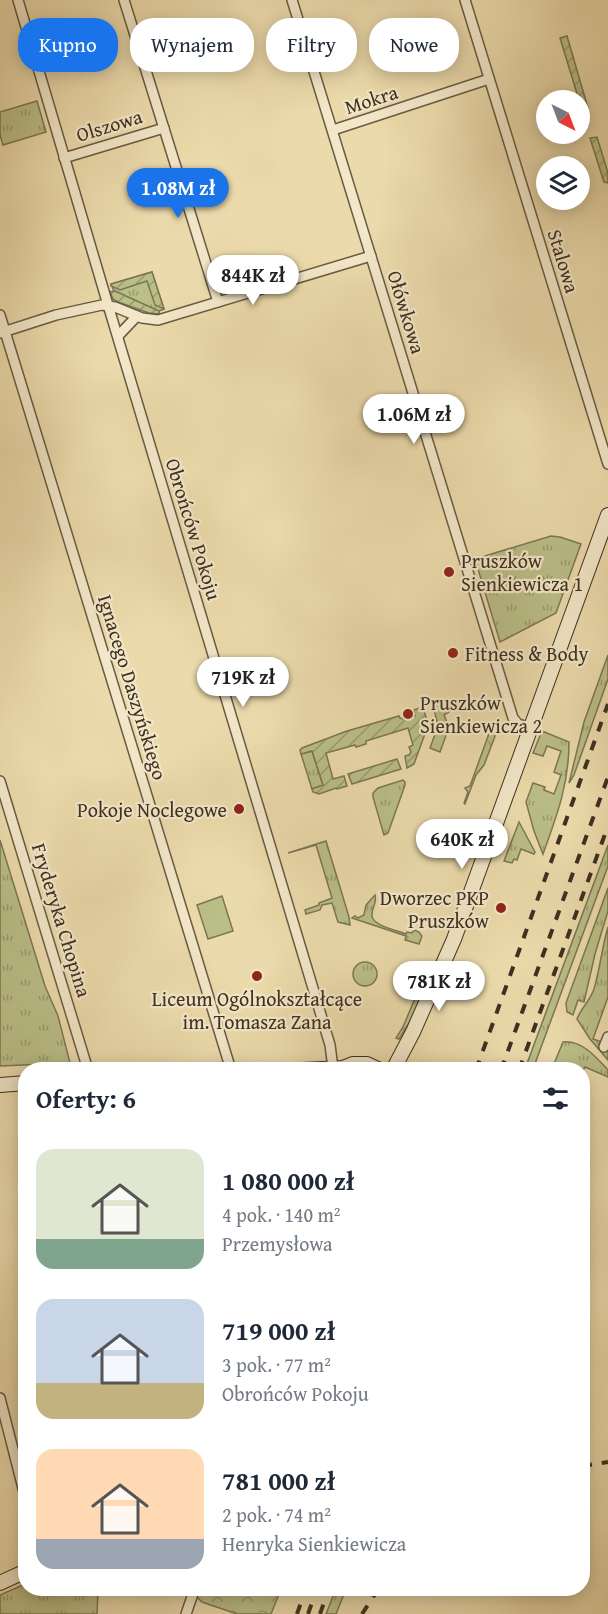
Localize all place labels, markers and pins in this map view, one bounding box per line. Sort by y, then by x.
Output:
pin: 1.08M zł [116,168,240,219]
pin: 844K zł [198,255,308,306]
pin: 1.06M zł [352,394,476,445]
place label: Pruszków Sienkiewicza 1 [461,546,583,598]
marker: Pruszków Sienkiewicza 1 [442,565,456,579]
place label: Fitness & Body [465,639,588,668]
marker: Fitness & Body [446,646,460,660]
pin: 719K zł [188,657,298,708]
place label: Pruszków Sienkiewicza 2 [420,688,542,740]
marker: Pruszków Sienkiewicza 2 [401,707,415,721]
place label: Pokoje Noclegowe [77,795,227,824]
marker: Pokoje Noclegowe [232,802,246,816]
pin: 640K zł [407,819,517,870]
place label: Dworzec PKP Pruszków [380,883,490,935]
marker: Dworzec PKP Pruszków [494,901,508,915]
pin: 781K zł [384,961,494,1012]
marker: Liceum Ogólnokształcące im. Tomasza Zana [250,969,264,983]
place label: Liceum Ogólnokształcące im. Tomasza Zana [152,984,362,1036]

